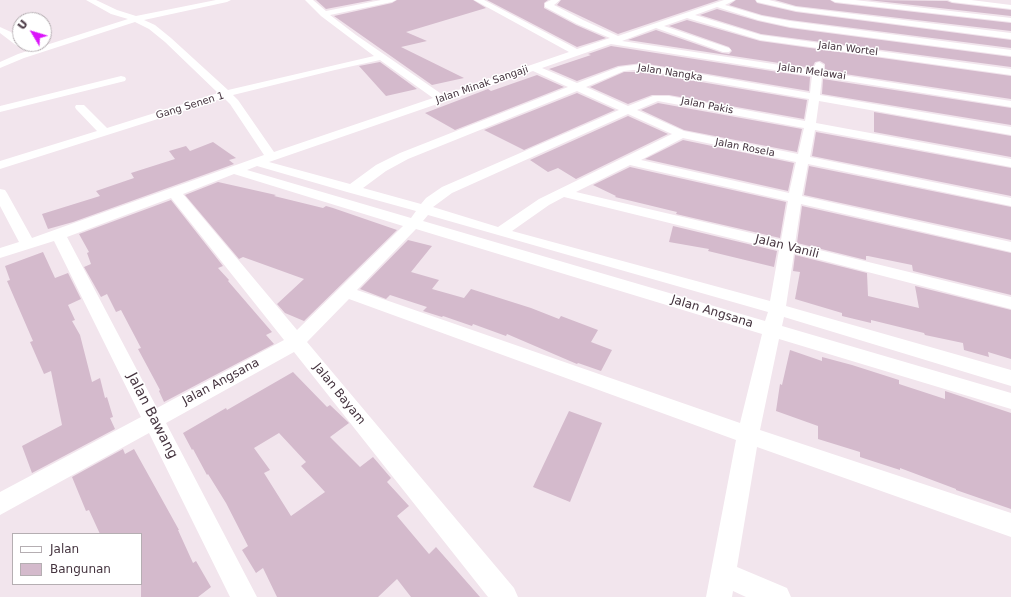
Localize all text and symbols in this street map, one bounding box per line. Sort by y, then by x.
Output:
north arrow [12,12,52,52]
text: U [15,17,31,32]
street label: Jalan Wortel [818,39,878,59]
street label: Jalan Melawai [777,61,847,83]
street label: Jalan Nangka [637,62,703,84]
street label: Jalan Minak Sangaji [434,64,530,106]
street label: Gang Senen 1 [154,90,226,122]
street label: Jalan Pakis [680,95,734,117]
street label: Jalan Rosela [714,136,776,160]
street label: Jalan Vanili [754,232,820,262]
street label: Jalan Angsana [669,293,755,331]
street label: Jalan Angsana [180,356,262,408]
street label: Jalan Bayam [310,360,368,428]
street label: Jalan Bawang [123,370,181,462]
legend [12,533,142,585]
text: Jalan [50,542,79,556]
text: Bangunan [50,562,111,576]

